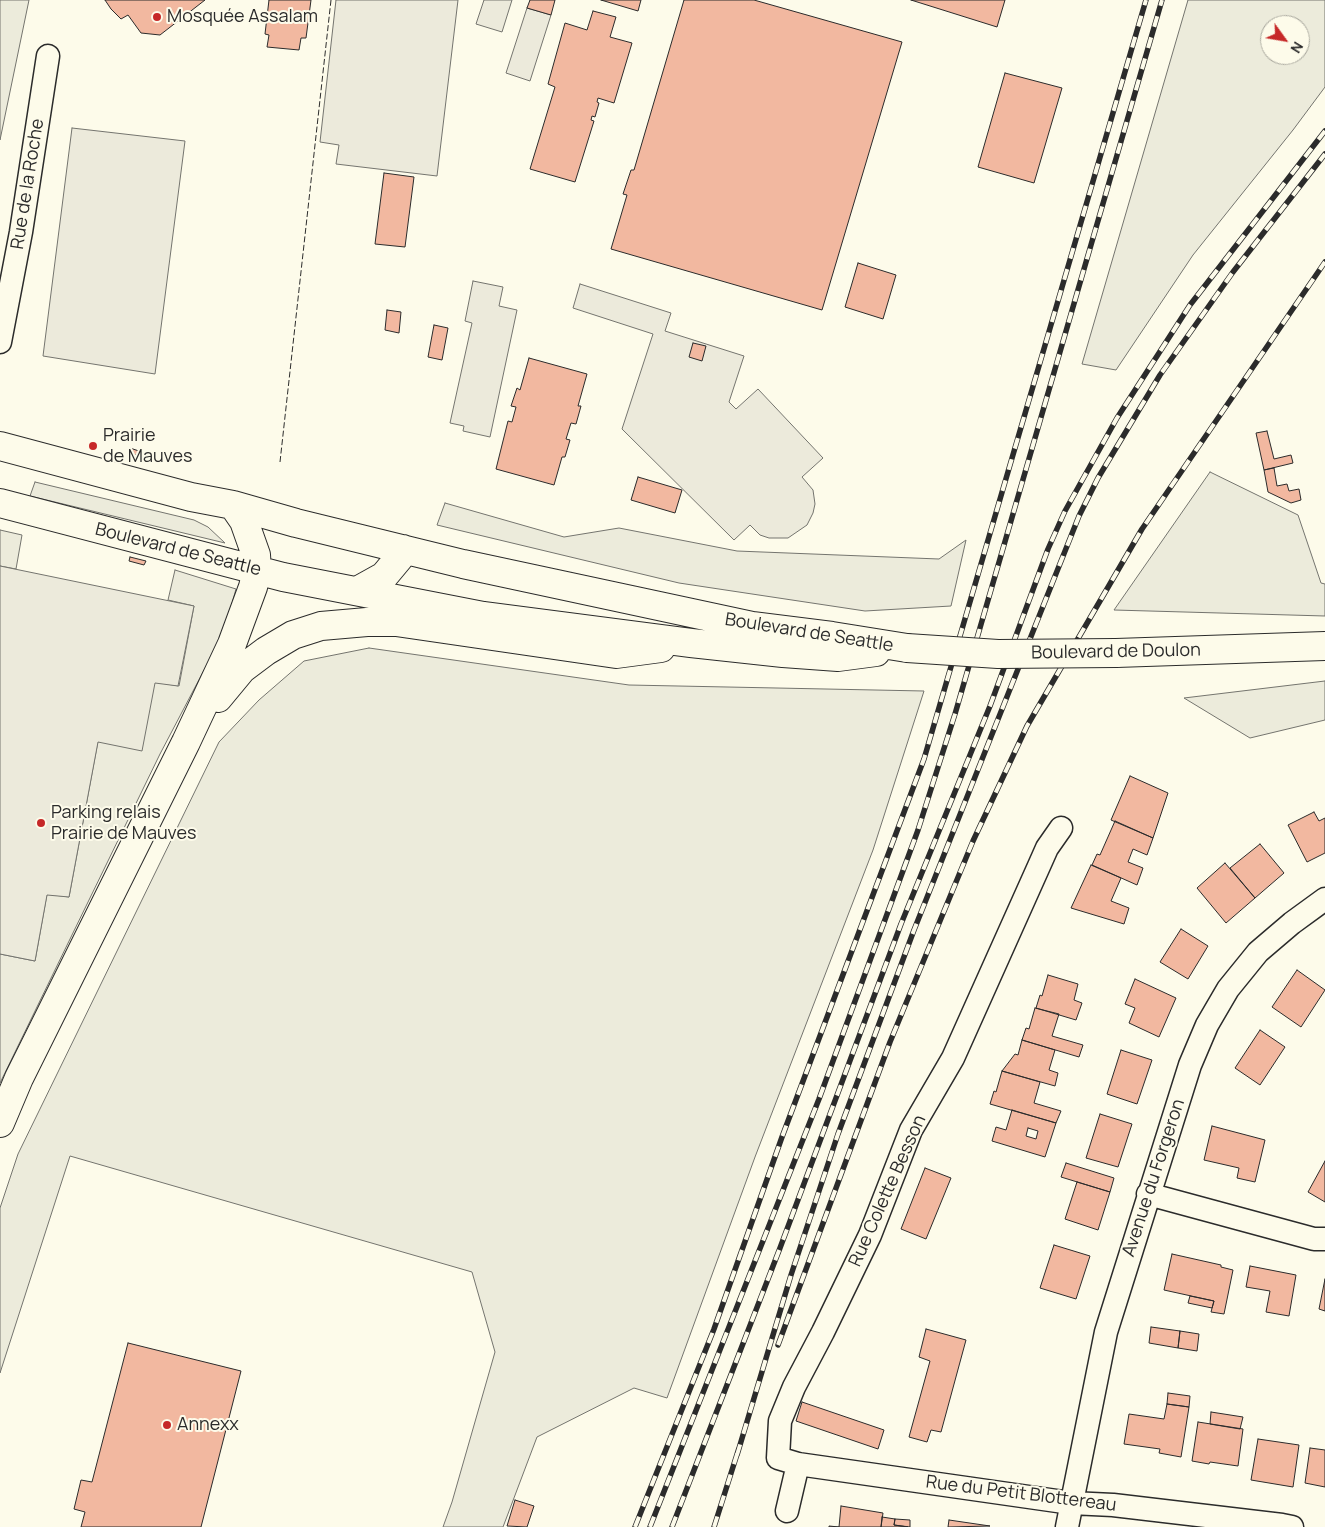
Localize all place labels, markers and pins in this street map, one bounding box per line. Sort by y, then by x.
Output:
place label: Mosquée Assalam [167,6,318,28]
marker: Mosquée Assalam [151,11,163,23]
place label: Prairie de Mauves [103,425,192,468]
marker: Prairie de Mauves [87,440,99,452]
place label: Parking relais Prairie de Mauves [51,802,196,844]
marker: Parking relais Prairie de Mauves [35,817,47,829]
place label: Annexx [177,1414,239,1436]
marker: Annexx [161,1419,173,1431]

